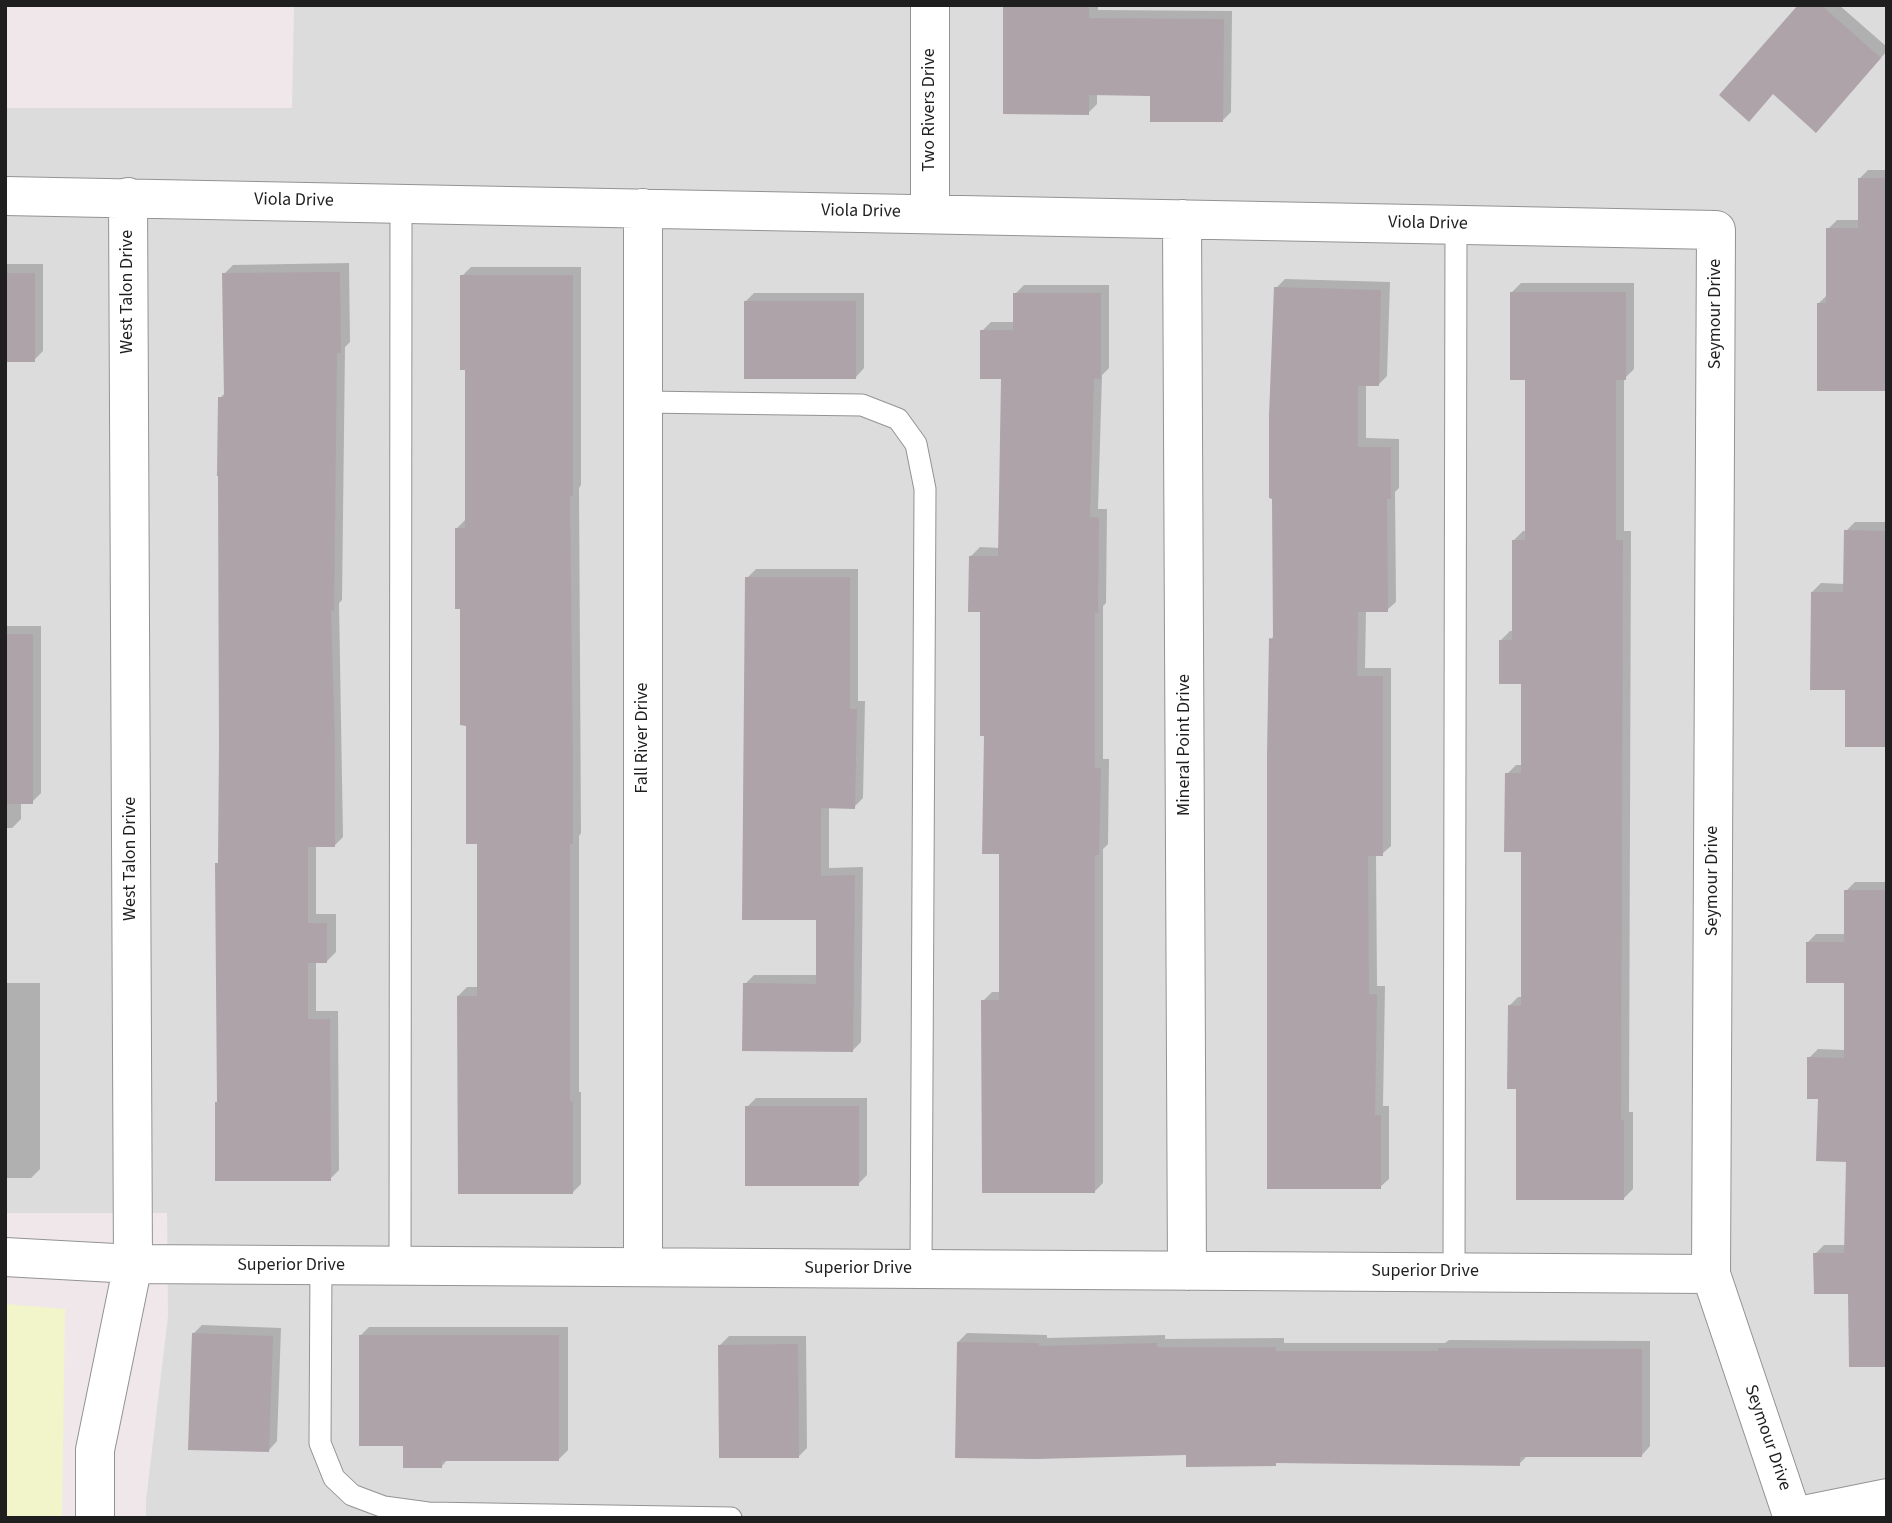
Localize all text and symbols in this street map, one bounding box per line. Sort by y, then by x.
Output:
street label: Two Rivers Drive [919,48,941,172]
street label: Viola Drive [254,190,334,212]
street label: Viola Drive [821,201,901,223]
street label: Viola Drive [1388,213,1468,235]
street label: West Talon Drive [117,230,139,354]
street label: Seymour Drive [1705,259,1727,369]
street label: Mineral Point Drive [1174,674,1196,816]
street label: Fall River Drive [632,683,654,793]
street label: West Talon Drive [120,797,142,921]
street label: Seymour Drive [1702,826,1724,936]
street label: Superior Drive [237,1255,345,1277]
street label: Superior Drive [804,1258,912,1280]
street label: Superior Drive [1371,1261,1479,1283]
street label: Seymour Drive [1739,1382,1795,1494]

